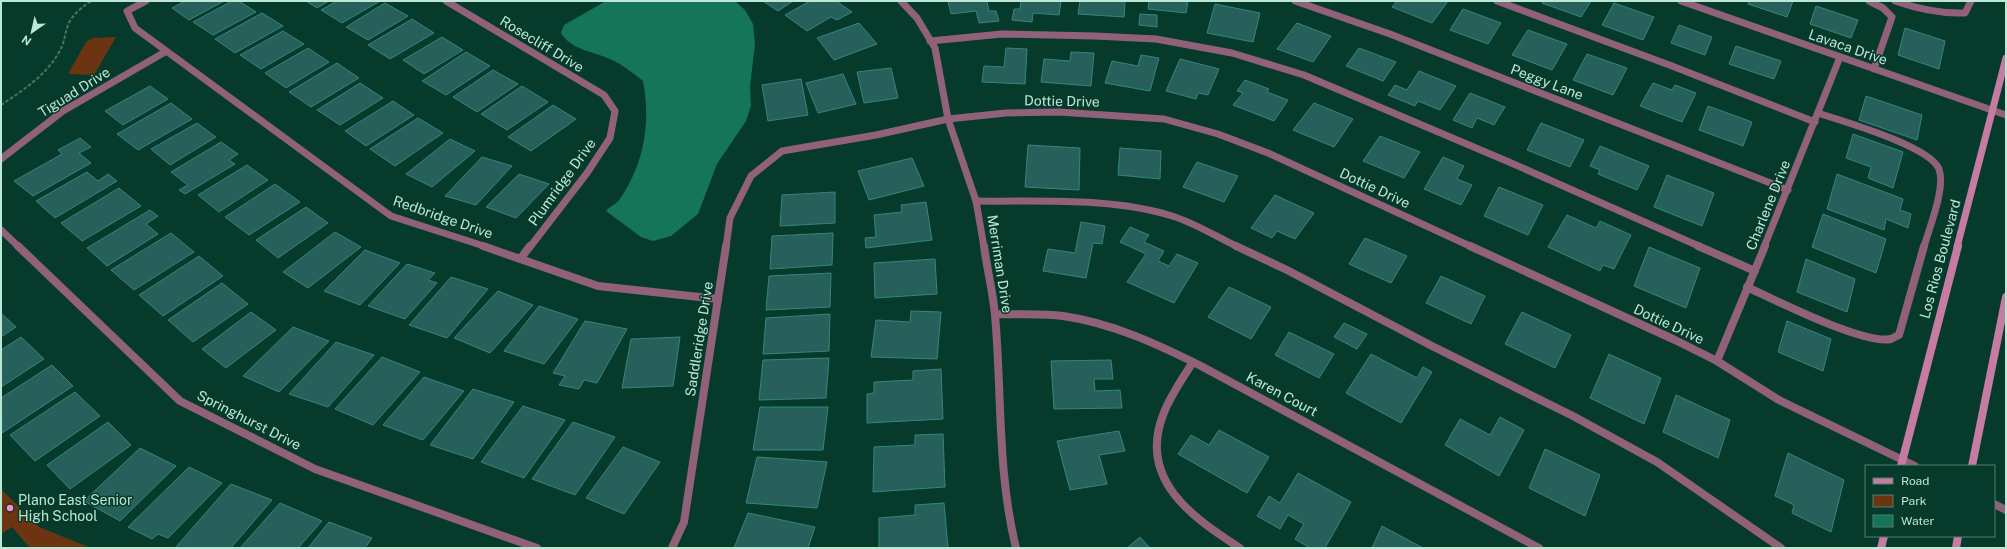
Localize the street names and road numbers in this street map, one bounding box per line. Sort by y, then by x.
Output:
street label: Rosecliff Drive [497,13,587,75]
street label: Lavaca Drive [1807,26,1890,68]
street label: Peggy Lane [1508,61,1586,103]
street label: Tiguad Drive [35,64,113,120]
street label: Dottie Drive [1024,92,1100,110]
street label: Plumridge Drive [525,135,599,229]
street label: Charlene Drive [1743,158,1793,252]
street label: Dottie Drive [1337,165,1413,211]
street label: Redbridge Drive [391,192,495,242]
street label: Los Rios Boulevard [1916,198,1964,320]
street label: Merriman Drive [984,214,1016,314]
street label: Saddleridge Drive [682,280,716,398]
street label: Dottie Drive [1631,301,1707,347]
street label: Karen Court [1244,369,1320,419]
street label: Springhurst Drive [194,387,304,453]

